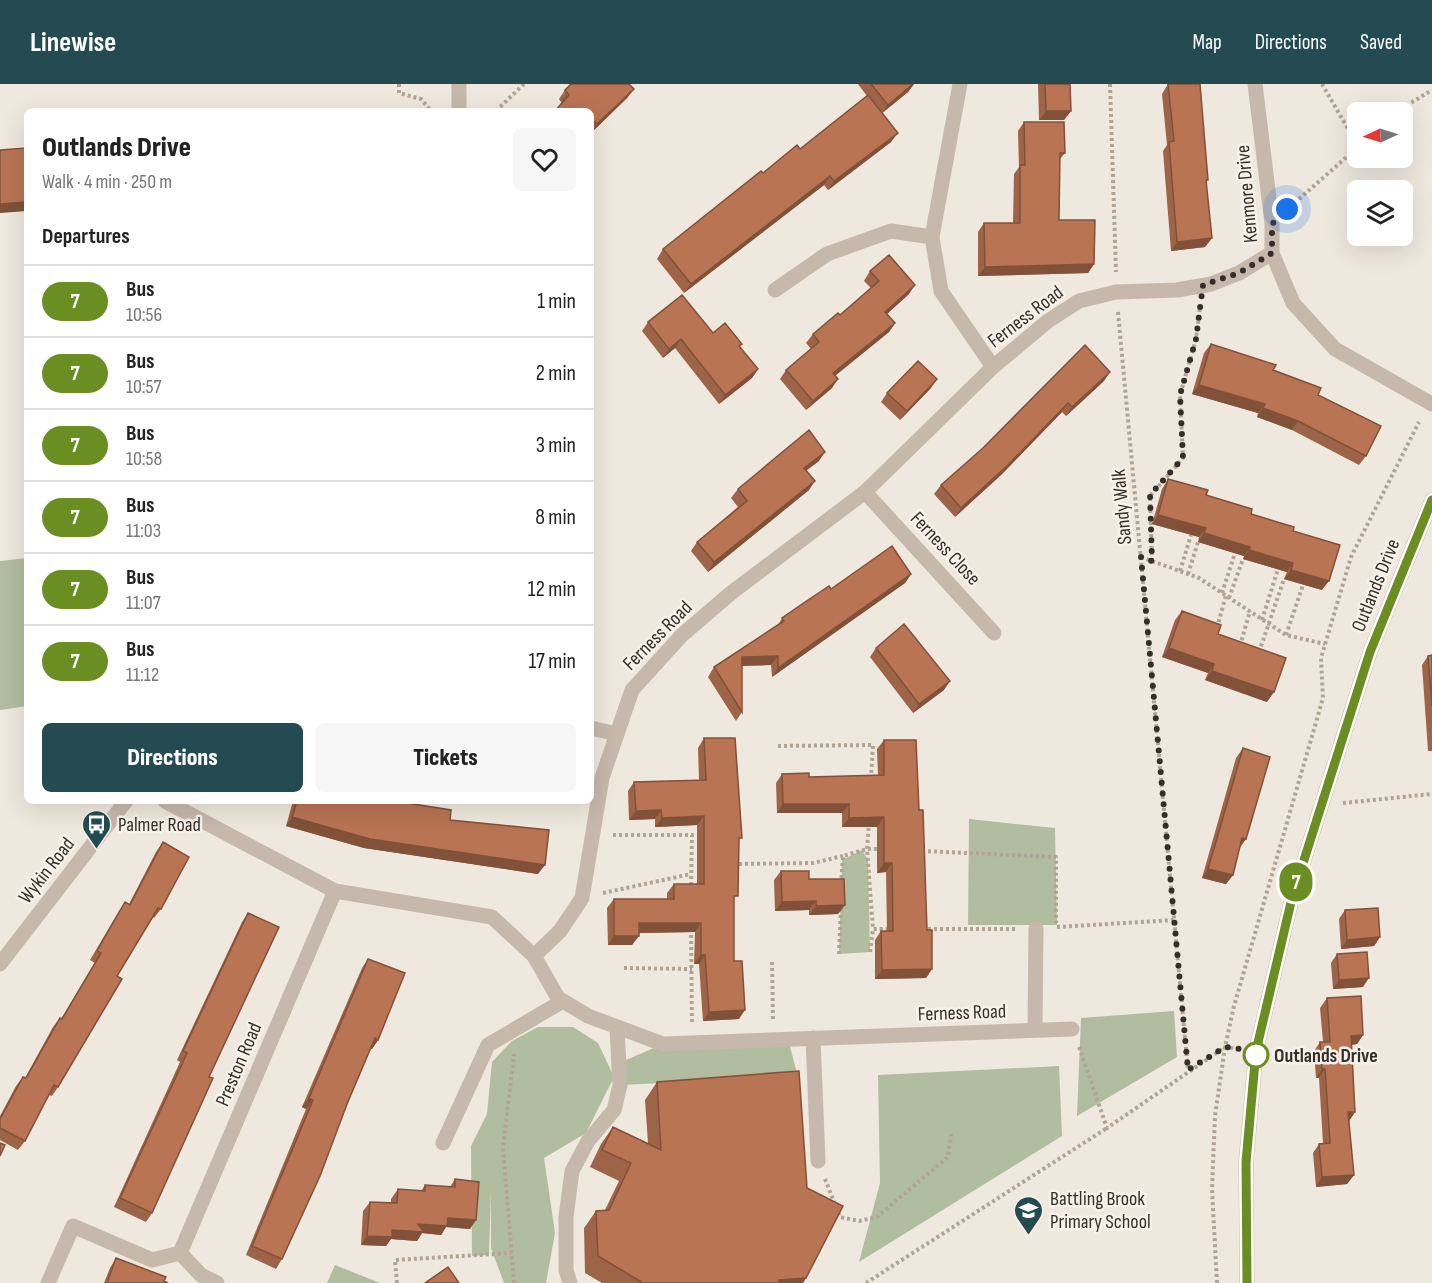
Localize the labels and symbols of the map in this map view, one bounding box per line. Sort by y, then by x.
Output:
north arrow [1347,102,1413,168]
street label: Kenmore Drive [1231,144,1263,244]
your location [1272,194,1302,224]
street label: Ferness Road [983,281,1068,353]
street label: Sandy Walk [1107,468,1137,546]
street label: Ferness Close [905,507,985,590]
street label: Outlands Drive [1346,535,1405,635]
street label: Ferness Road [618,596,697,675]
bus stop icon: Palmer Road [81,808,113,850]
place label: Palmer Road [118,813,201,837]
street label: Wykin Road [14,833,80,908]
line badge: 7 [1276,862,1316,902]
street label: Ferness Road [917,999,1007,1027]
street label: Preston Road [211,1019,267,1110]
marker: Outlands Drive [1243,1042,1269,1068]
place label: Outlands Drive [1274,1044,1378,1068]
place label: Battling Brook Primary School [1050,1187,1151,1234]
school or university icon: Battling Brook Primary School [1013,1194,1045,1236]

